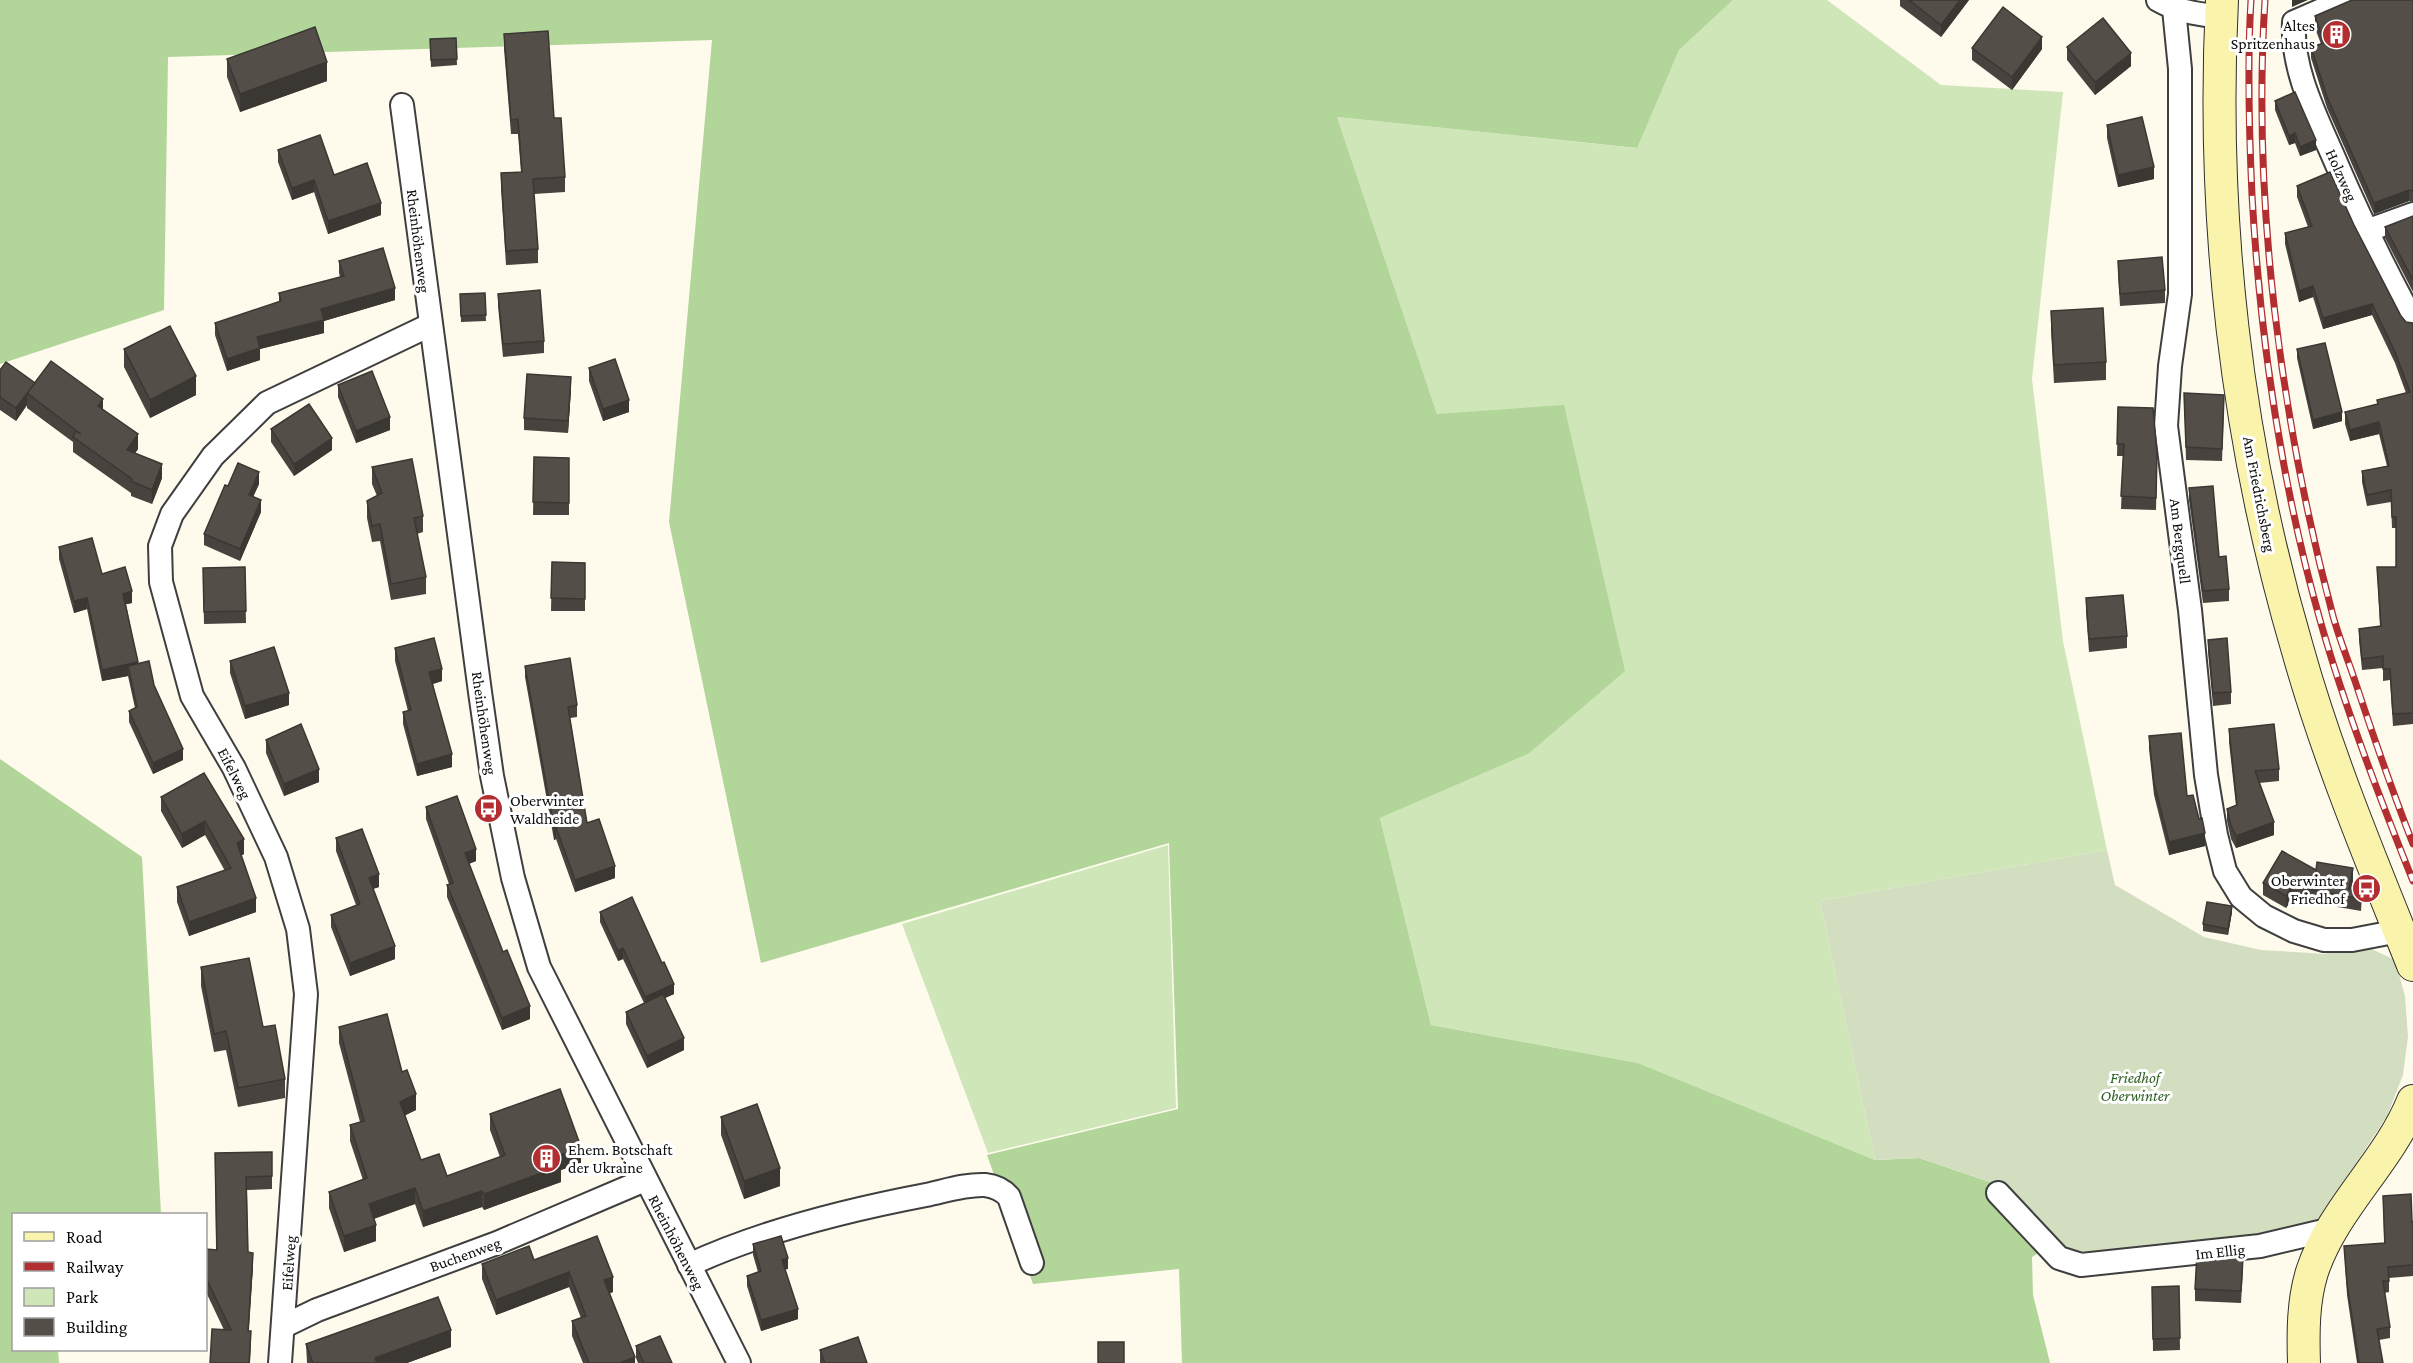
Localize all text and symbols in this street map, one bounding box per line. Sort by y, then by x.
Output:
place label: Altes Spritzenhaus [2231,17,2315,53]
building icon: Altes Spritzenhaus [2320,18,2352,50]
street label: Holzweg [2322,146,2361,205]
street label: Rheinhöhenweg [403,188,433,294]
street label: Am Friedrichsberg [2239,435,2279,554]
street label: Am Bergquell [2166,497,2194,585]
street label: Rheinhöhenweg [468,670,500,776]
street label: Eifelweg [214,745,255,802]
place label: Oberwinter Waldheide [510,792,584,827]
bus stop icon: Oberwinter Waldheide [473,793,505,825]
place label: Oberwinter Friedhof [2271,872,2346,907]
bus stop icon: Oberwinter Friedhof [2350,873,2382,905]
park label: Friedhof Oberwinter [2101,1069,2170,1104]
place label: Ehem. Botschaft der Ukraine [568,1141,673,1176]
building icon: Ehem. Botschaft der Ukraine [531,1142,563,1174]
street label: Rheinhöhenweg [644,1192,708,1293]
legend [12,1213,207,1351]
text: Road [66,1227,103,1247]
street label: Buchenweg [427,1234,504,1276]
street label: Eifelweg [278,1235,300,1291]
street label: Im Ellig [2194,1240,2246,1264]
text: Railway [66,1257,124,1277]
text: Park [66,1287,98,1307]
text: Building [66,1317,128,1337]

